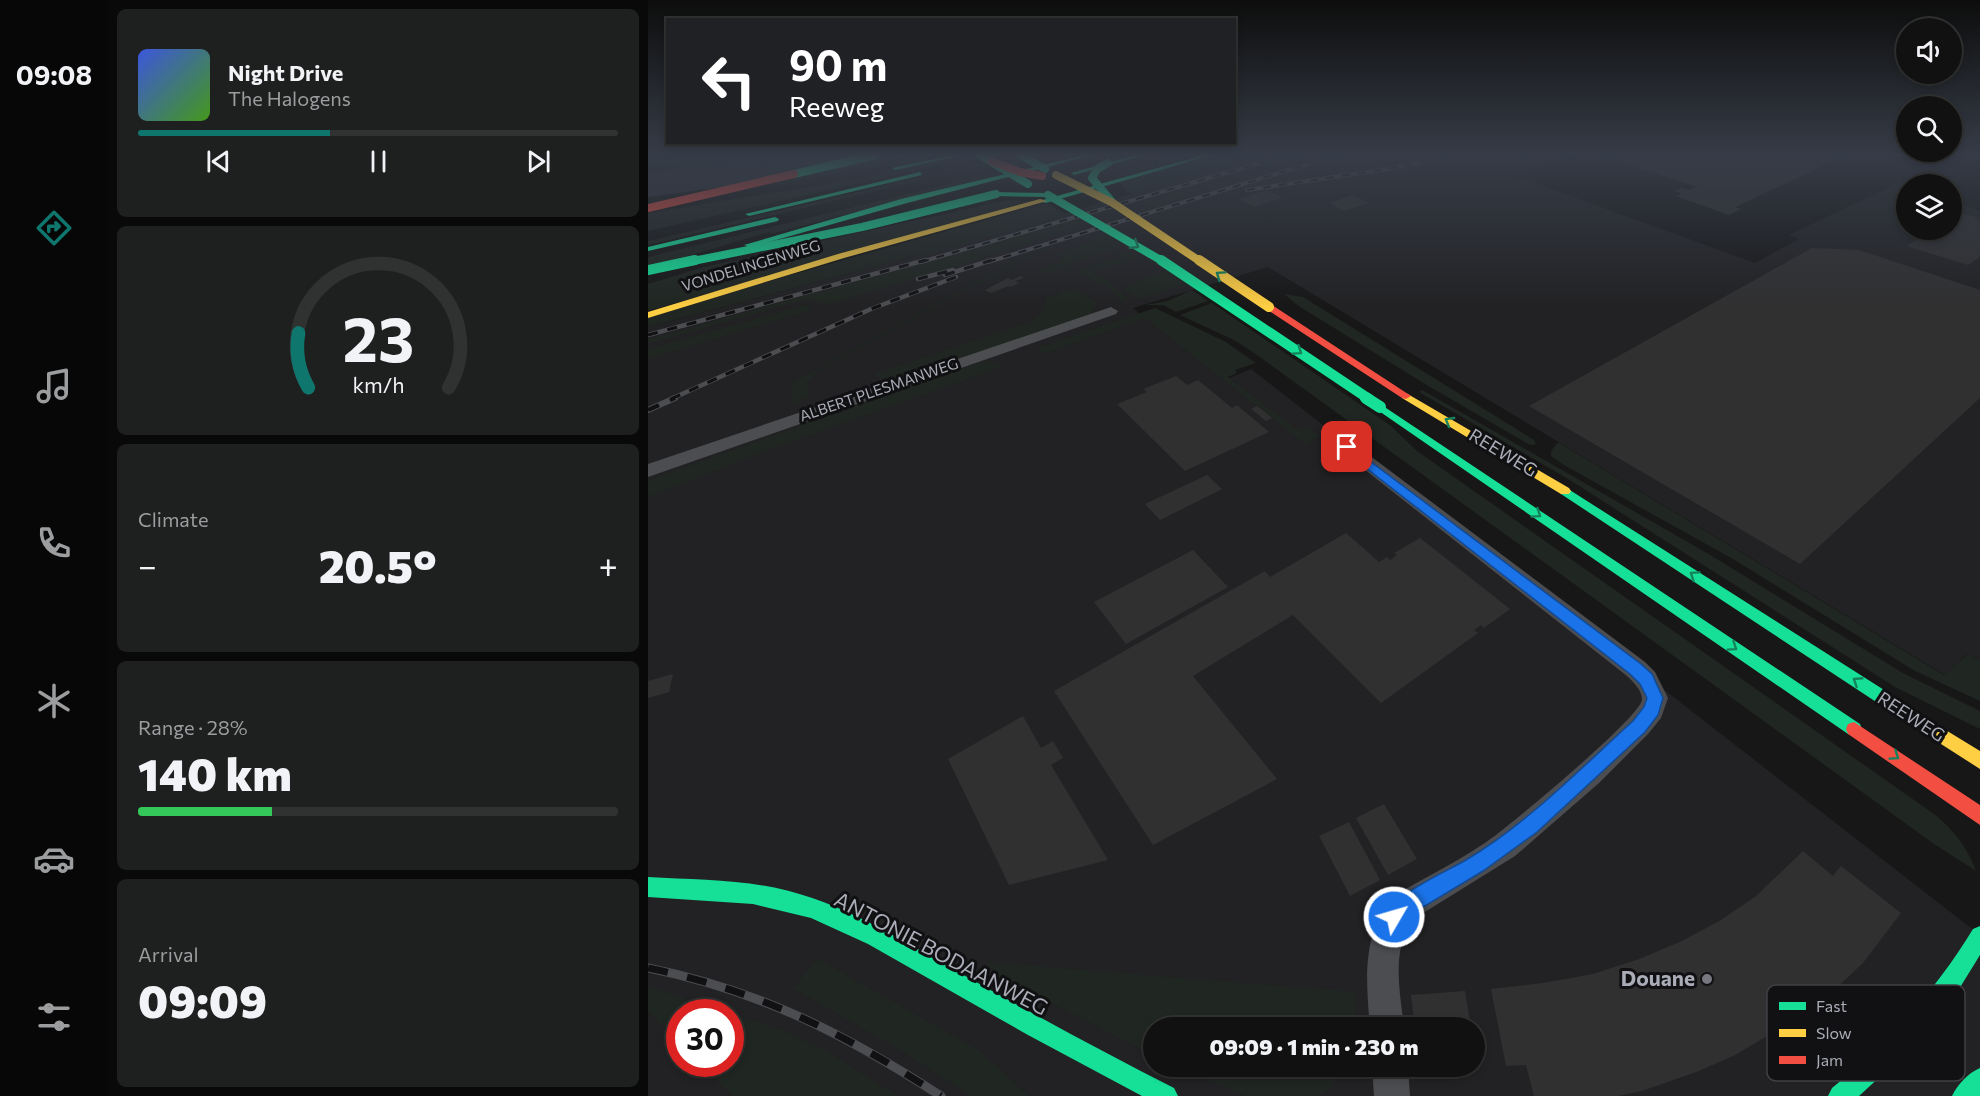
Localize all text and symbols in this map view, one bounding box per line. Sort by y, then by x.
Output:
map controls [1896,18,1962,240]
button: sound [1896,18,1962,84]
text: 90 m [789,38,888,90]
icon: left [690,42,768,120]
text: 09:08 [16,58,92,91]
text: Night Drive [228,59,343,86]
text: The Halogens [228,86,351,110]
text: Reeweg [789,90,884,123]
button: search [1896,96,1962,162]
icon: previous [202,145,235,178]
icon: pause [362,145,395,178]
icon: next [522,145,555,178]
button: layers [1896,174,1962,240]
icon: directions [33,207,75,249]
street label: VONDELINGENWEG [679,235,822,295]
one-way arrow [1129,237,1139,249]
one-way arrow [1216,271,1227,282]
text: 23 [342,299,414,375]
one-way arrow [1292,344,1302,356]
street label: ALBERT PLESMANWEG [797,353,960,425]
icon: music [33,365,75,407]
text: km/h [352,371,404,397]
one-way arrow [1445,417,1455,428]
pin [1321,421,1372,472]
street label: REEWEG [1465,423,1542,481]
icon: arrive [1330,430,1363,463]
text: Climate [138,507,208,531]
one-way arrow [1530,507,1541,518]
icon: phone [33,522,75,564]
text: 20.5° [319,537,437,592]
text: − [138,544,157,585]
text: + [599,544,618,585]
one-way arrow [1690,570,1700,582]
one-way arrow [1727,640,1738,651]
one-way arrow [1853,678,1864,689]
icon: climate [33,680,75,722]
street label: REEWEG [1874,686,1949,746]
text: Range · 28% [138,715,248,739]
text: 140 km [138,745,292,800]
one-way arrow [1888,749,1899,760]
icon: car [33,838,75,880]
position arrow [1362,885,1426,949]
street label: ANTONIE BODAANWEG [831,886,1053,1020]
text: Arrival [138,942,199,966]
place label: Douane [1621,965,1695,990]
text: 09:09 [138,972,267,1027]
marker: Douane [1700,972,1714,986]
legend [1767,985,1965,1081]
icon: filters [33,996,75,1038]
text: Fast [1816,996,1847,1015]
speed limit sign: 30 [666,999,744,1077]
text: Slow [1816,1023,1852,1042]
text: 09:09 · 1 min · 230 m [1210,1033,1418,1060]
text: Jam [1816,1050,1843,1069]

